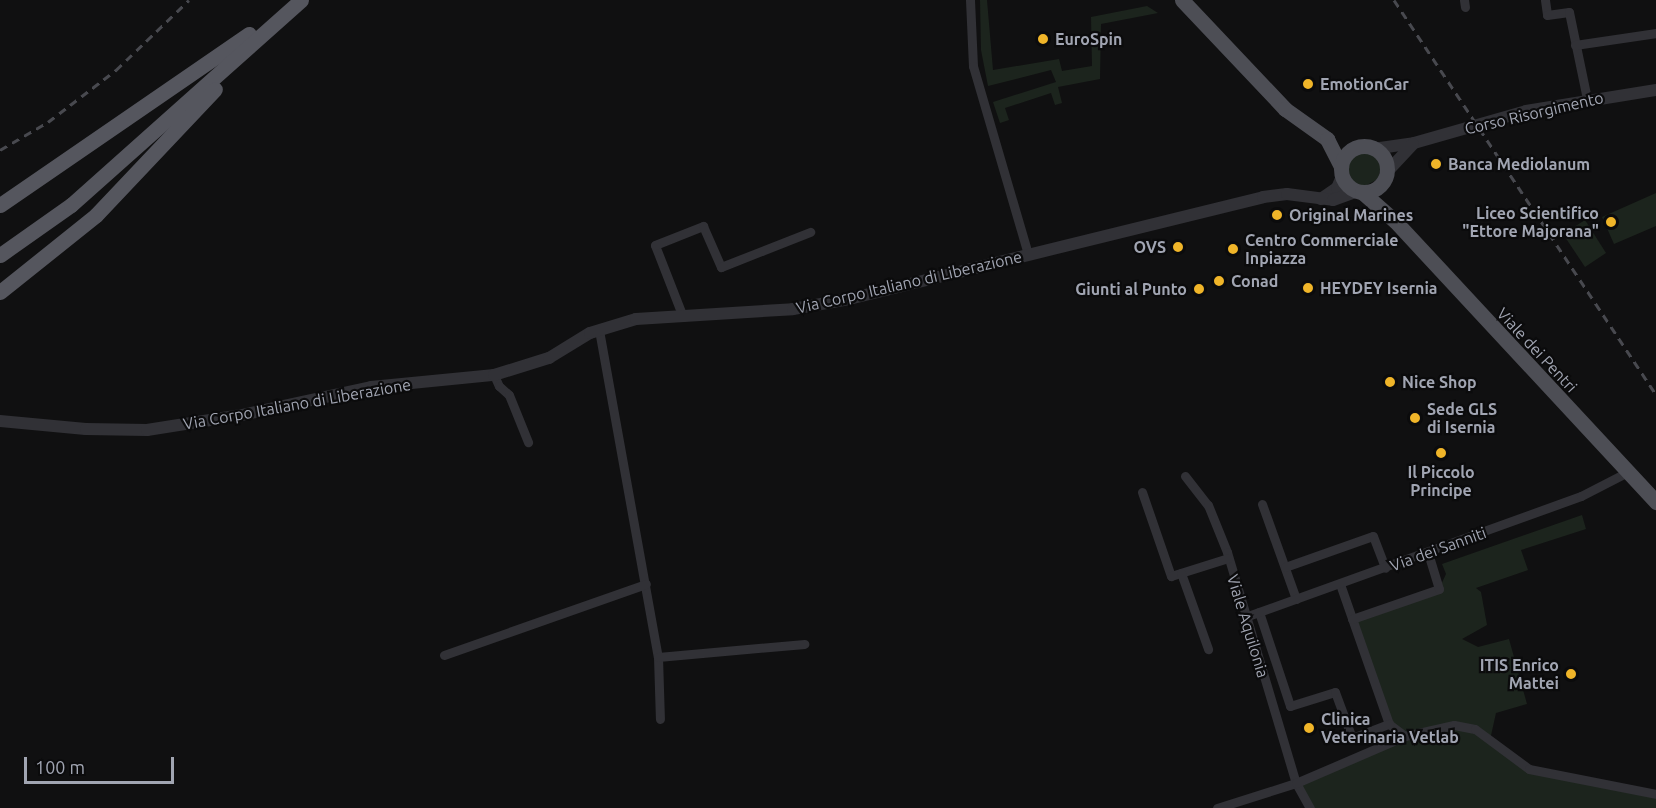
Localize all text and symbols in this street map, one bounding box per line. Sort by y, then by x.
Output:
place label: EuroSpin [1055,29,1122,49]
marker: EuroSpin [1036,32,1050,46]
place label: EmotionCar [1320,74,1409,94]
marker: EmotionCar [1301,77,1315,91]
street label: Corso Risorgimento [1463,88,1605,138]
place label: Banca Mediolanum [1448,154,1590,174]
marker: Banca Mediolanum [1429,157,1443,171]
place label: Liceo Scientifico "Ettore Majorana" [1462,203,1599,241]
place label: Original Marines [1289,205,1413,225]
marker: Original Marines [1270,208,1284,222]
marker: Liceo Scientifico "Ettore Majorana" [1604,215,1618,229]
place label: Centro Commerciale Inpiazza [1245,230,1398,268]
place label: OVS [1133,237,1166,257]
marker: OVS [1171,240,1185,254]
marker: Centro Commerciale Inpiazza [1226,242,1240,256]
street label: Via Corpo Italiano di Liberazione [794,247,1024,317]
place label: Conad [1231,271,1278,291]
marker: Conad [1212,274,1226,288]
place label: HEYDEY Isernia [1320,278,1438,298]
place label: Giunti al Punto [1075,279,1187,299]
marker: HEYDEY Isernia [1301,281,1315,295]
marker: Giunti al Punto [1192,282,1206,296]
street label: Viale dei Pentri [1493,304,1581,396]
place label: Nice Shop [1402,372,1477,392]
street label: Via Corpo Italiano di Liberazione [182,374,412,434]
marker: Nice Shop [1383,375,1397,389]
place label: Sede GLS di Isernia [1427,399,1497,437]
marker: Sede GLS di Isernia [1408,411,1422,425]
marker: Il Piccolo Principe [1434,446,1448,460]
place label: Il Piccolo Principe [1407,462,1475,500]
street label: Via dei Sanniti [1387,523,1489,575]
street label: Viale Aquilonia [1223,572,1273,680]
place label: ITIS Enrico Mattei [1480,655,1559,693]
marker: ITIS Enrico Mattei [1564,667,1578,681]
place label: Clinica Veterinaria Vetlab [1321,709,1459,747]
marker: Clinica Veterinaria Vetlab [1302,721,1316,735]
scale bar [27,745,177,783]
text: 100 m [35,757,85,777]

